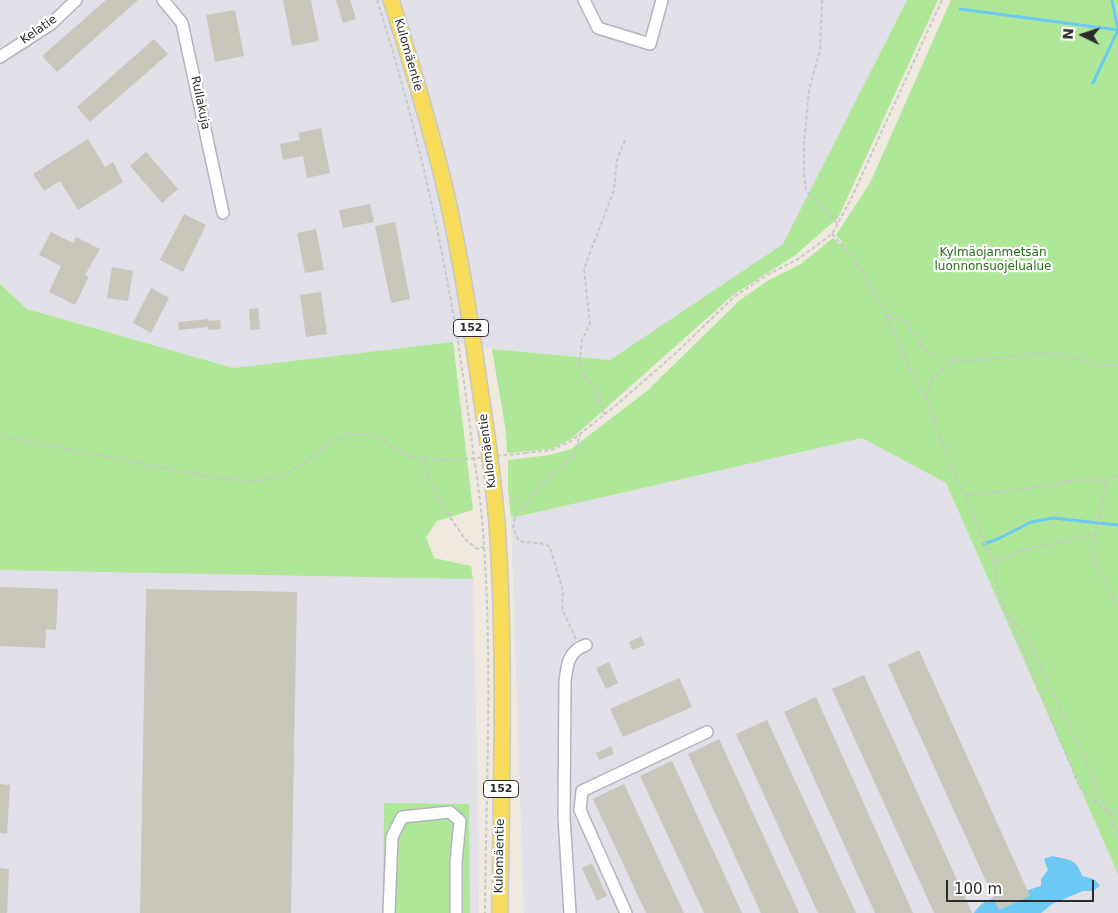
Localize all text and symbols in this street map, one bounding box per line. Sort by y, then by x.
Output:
north arrow [1058,10,1108,60]
street label: Kelatie [18,12,60,48]
street label: Kulomäentie [391,17,425,93]
text: N [1060,28,1076,40]
street label: Rullakuja [187,75,213,131]
park label: Kylmäojanmetsän luonnonsuojelualue [935,246,1051,274]
road number: 152 [454,319,488,336]
street label: Kulomäentie [476,413,500,489]
road number: 152 [484,781,518,798]
street label: Kulomäentie [492,818,508,894]
scale bar [948,870,1096,902]
text: 100 m [954,880,1002,898]

